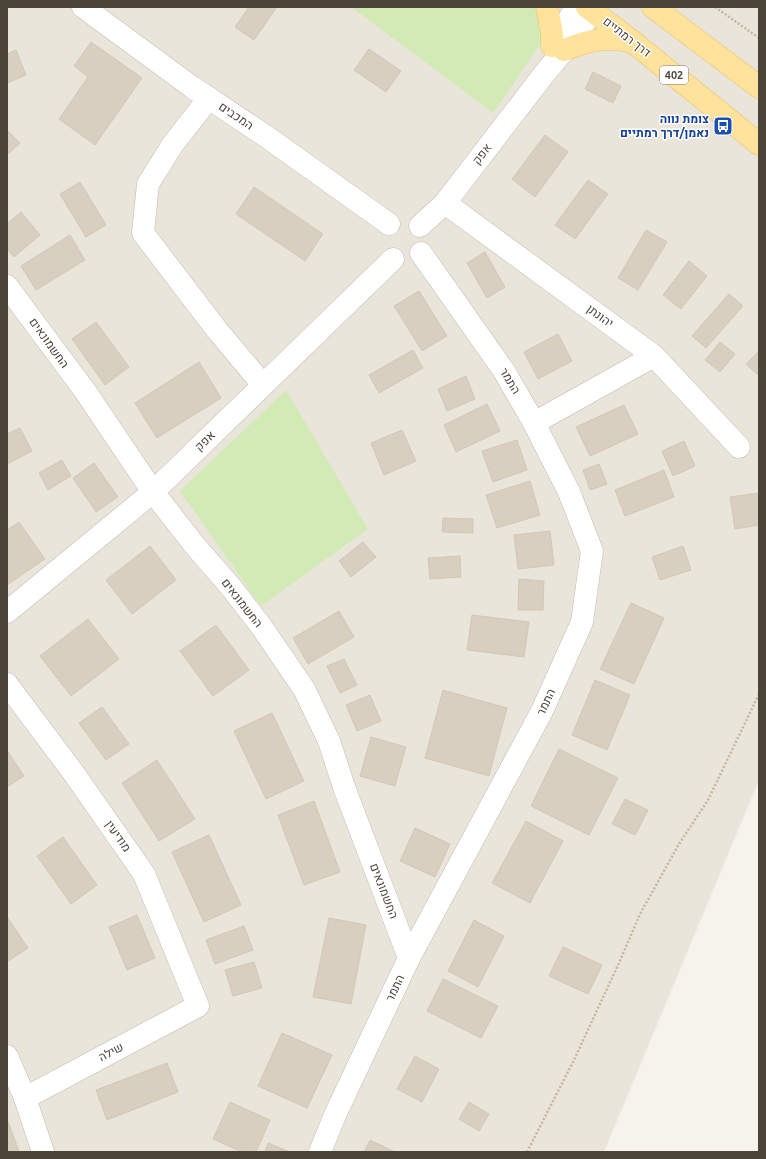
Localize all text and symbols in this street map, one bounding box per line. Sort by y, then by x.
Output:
street label: דרך רמתיים [601,14,654,59]
road number: 402 [660,66,688,84]
street label: המכבים [217,99,256,132]
place label: צומת נווה נאמן/דרך רמתיים [620,112,709,139]
bus stop icon: צומת נווה נאמן/דרך רמתיים [712,115,734,137]
street label: אפק [470,141,494,167]
street label: יהונתן [585,302,616,330]
street label: החשמונאים [27,315,72,370]
street label: התמר [498,365,523,396]
street label: אפק [192,428,218,453]
street label: החשמונאים [219,576,265,630]
street label: התמר [534,686,557,717]
street label: מודיעין [103,818,134,854]
street label: החשמונאים [368,861,401,920]
street label: התמר [383,972,406,1003]
street label: שילה [96,1040,125,1063]

